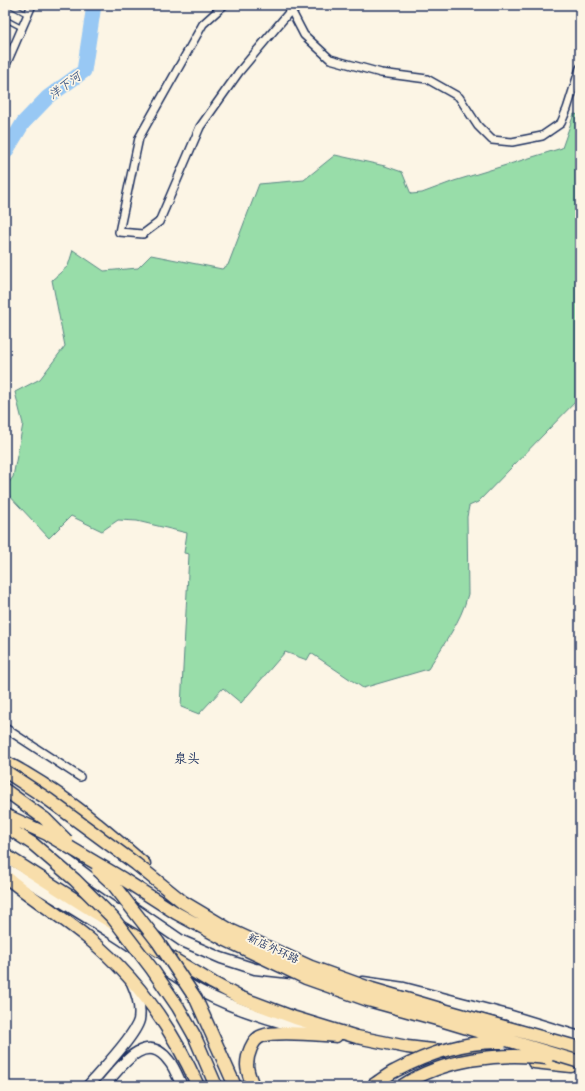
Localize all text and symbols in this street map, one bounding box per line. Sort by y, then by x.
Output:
water label: 洋下河 [45,67,87,104]
district label: 泉头 [174,749,200,770]
street label: 新店外环路 [244,929,302,969]

